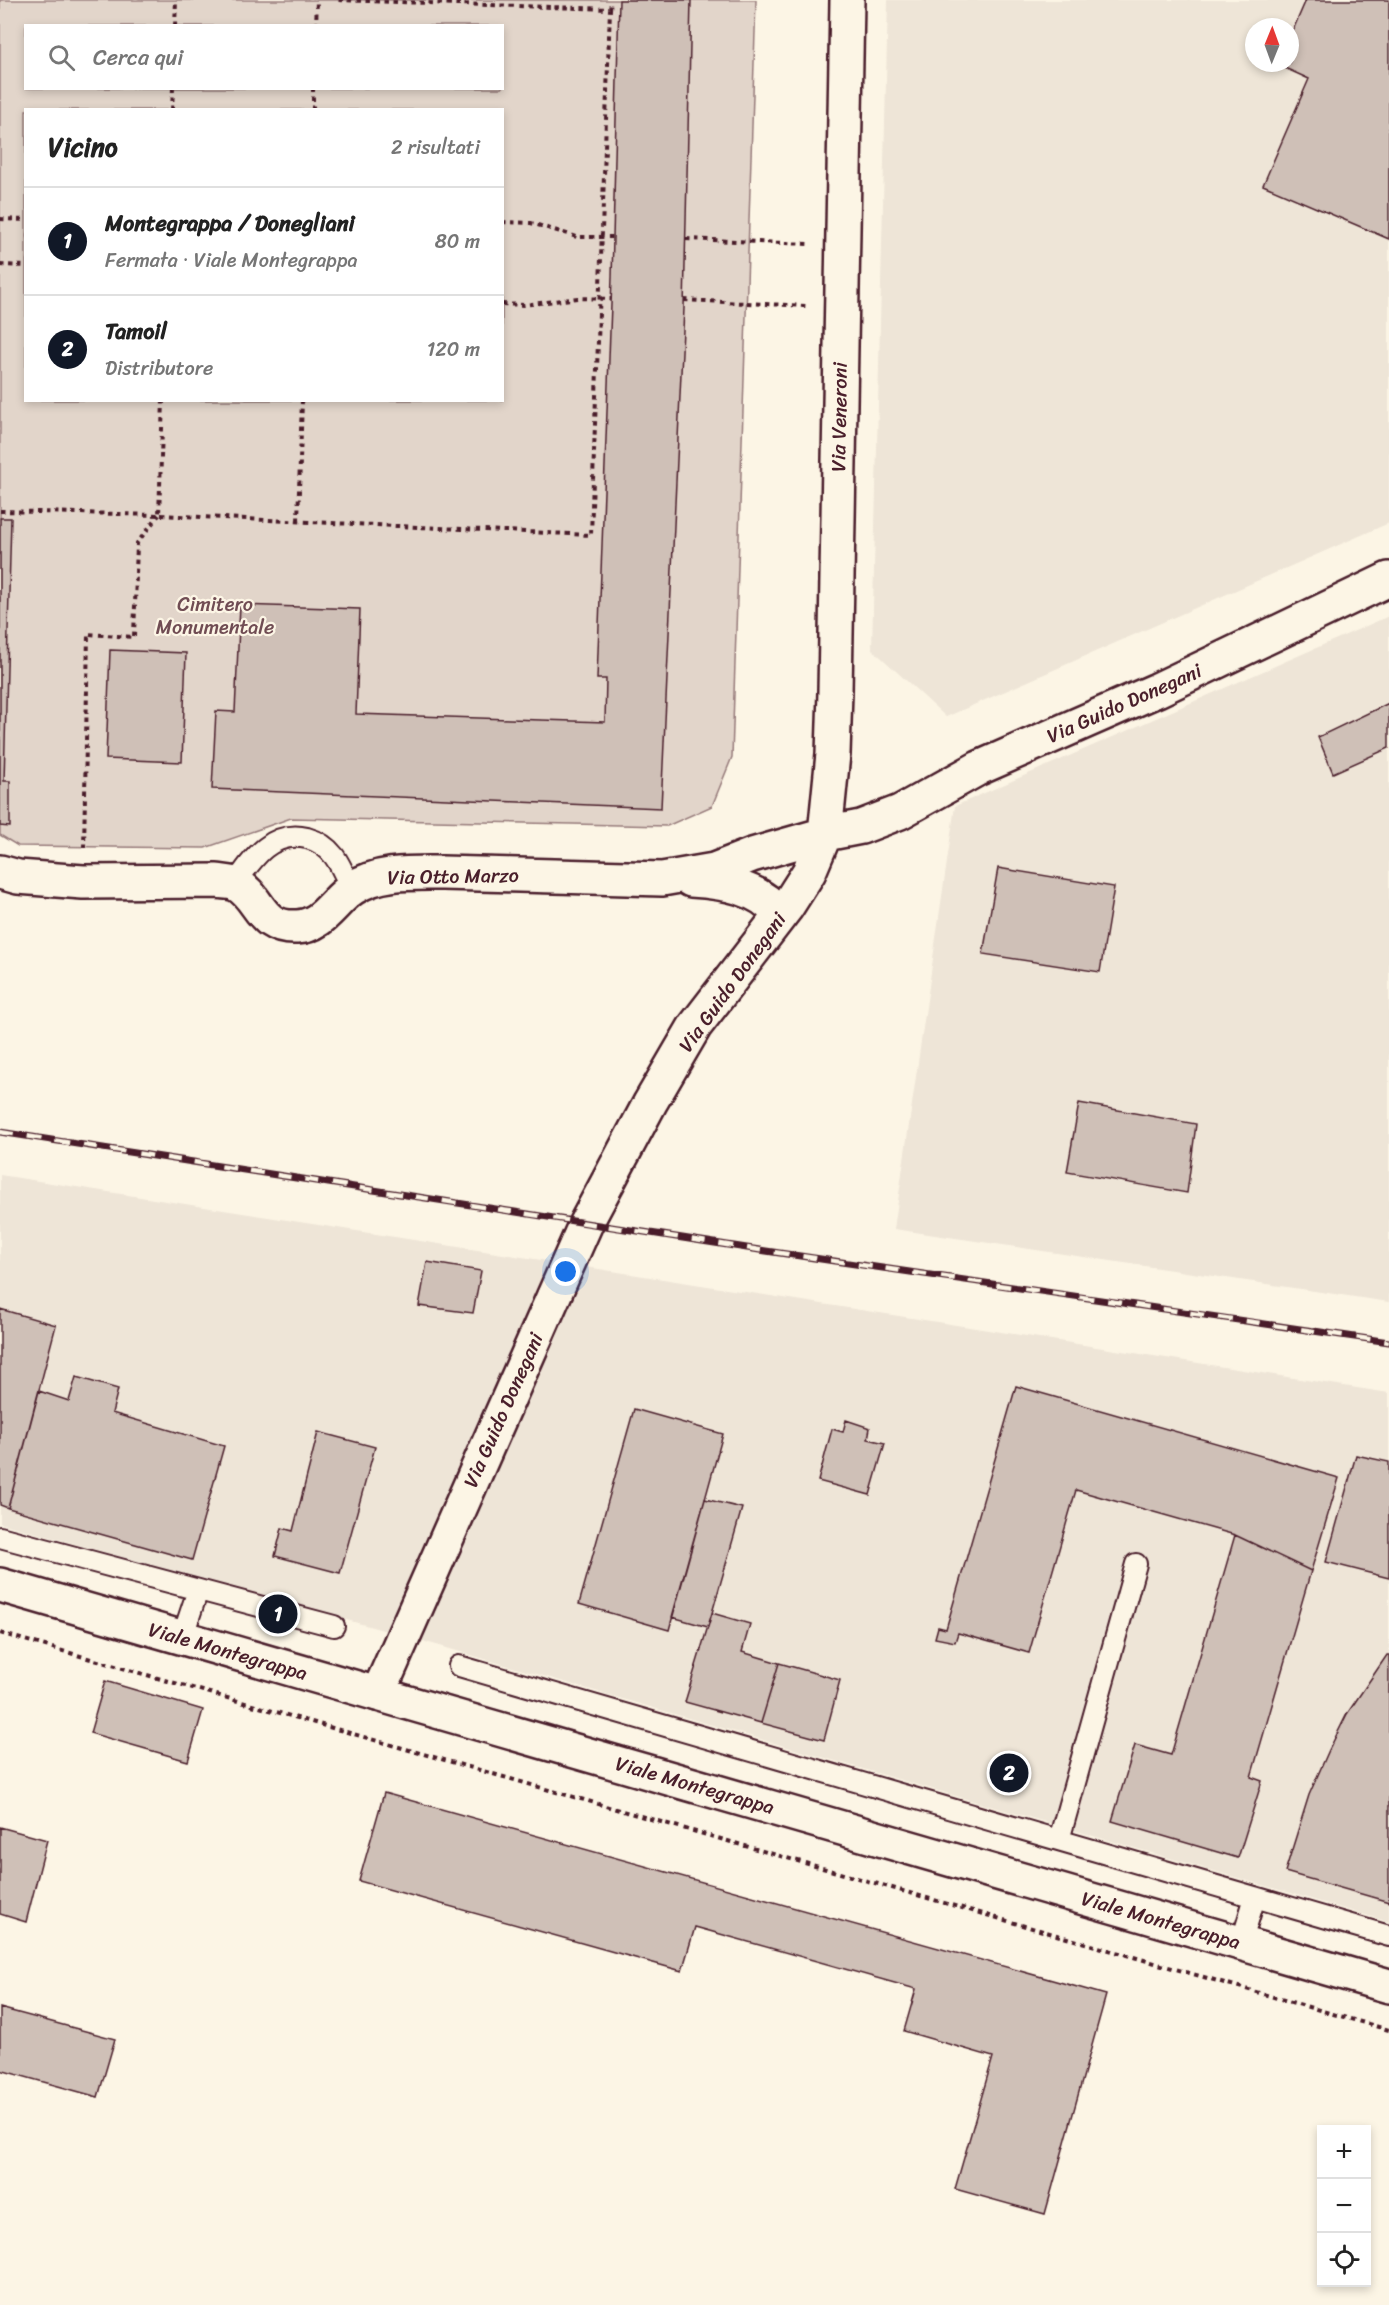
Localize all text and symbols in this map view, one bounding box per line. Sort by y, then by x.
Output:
north arrow [1245,18,1299,72]
search box [24,24,504,90]
text: Cerca qui [93,38,183,77]
icon: search [45,41,78,74]
text: Vicino [48,124,118,170]
text: 2 risultati [391,130,480,165]
text: Montegrappa / Donegliani [105,204,355,243]
text: 1 [63,224,72,259]
text: 80 m [435,224,480,259]
text: Fermata · Viale Montegrappa [105,243,358,278]
text: Tamoil [105,312,167,351]
text: 2 [62,332,73,367]
text: 120 m [427,332,480,367]
text: Distributore [105,351,213,386]
street label: Via Veneroni [821,361,858,472]
park label: Cimitero Monumentale [156,587,274,645]
street label: Via Guido Donegani [1041,653,1208,753]
street label: Via Otto Marzo [387,858,519,895]
street label: Via Guido Donegani [669,904,796,1060]
your location [551,1257,580,1286]
street label: Via Guido Donegani [454,1327,554,1493]
pin: 1 [258,1592,298,1636]
street label: Viale Montegrappa [144,1612,311,1691]
street label: Viale Montegrappa [611,1746,778,1825]
pin: 2 [990,1750,1028,1796]
street label: Viale Montegrappa [1077,1881,1244,1960]
map controls [1317,2125,1371,2287]
button: + [1317,2125,1371,2179]
button: − [1317,2179,1371,2233]
button: locate [1317,2233,1371,2287]

